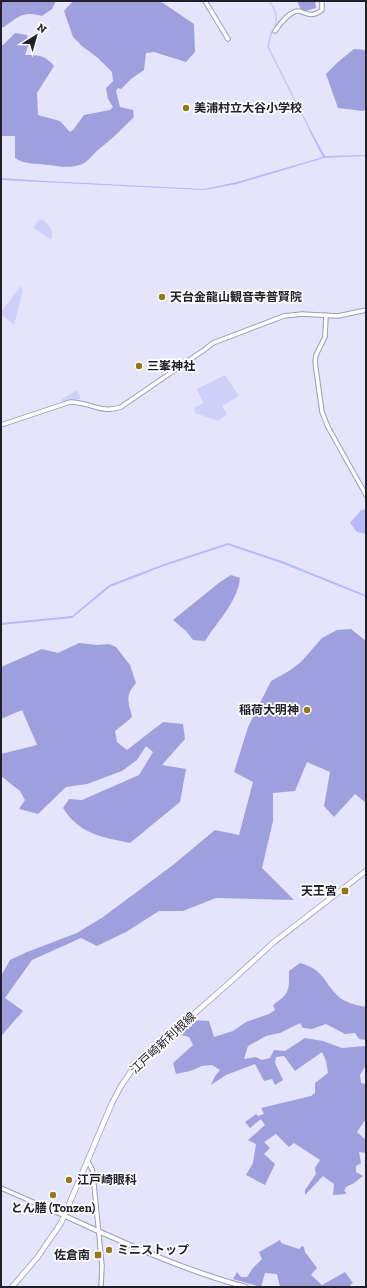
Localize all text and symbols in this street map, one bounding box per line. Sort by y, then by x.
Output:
north arrow [16,16,56,56]
text: N [34,21,49,37]
place label: 美浦村立大谷小学校 [194,101,302,115]
marker: 美浦村立大谷小学校 [181,103,191,113]
place label: 天台金龍山観音寺普賢院 [170,290,302,304]
marker: 天台金龍山観音寺普賢院 [157,292,167,302]
place label: 三峯神社 [147,359,195,373]
marker: 三峯神社 [134,361,144,371]
place label: 稲荷大明神 [239,703,299,717]
marker: 稲荷大明神 [302,705,312,715]
place label: 天王宮 [301,884,337,898]
marker: 天王宮 [340,886,350,896]
street label: 江戸崎新利根線 [128,1009,198,1077]
place label: 江戸崎眼科 [77,1173,137,1187]
marker: 江戸崎眼科 [64,1175,74,1185]
marker: とん膳 (Tonzen) [48,1190,58,1200]
place label: とん膳 (Tonzen) [11,1201,96,1215]
place label: ミニストップ [117,1243,189,1257]
marker: ミニストップ [104,1245,114,1255]
place label: 佐倉南 [54,1248,90,1262]
marker: 佐倉南 [93,1250,103,1260]

